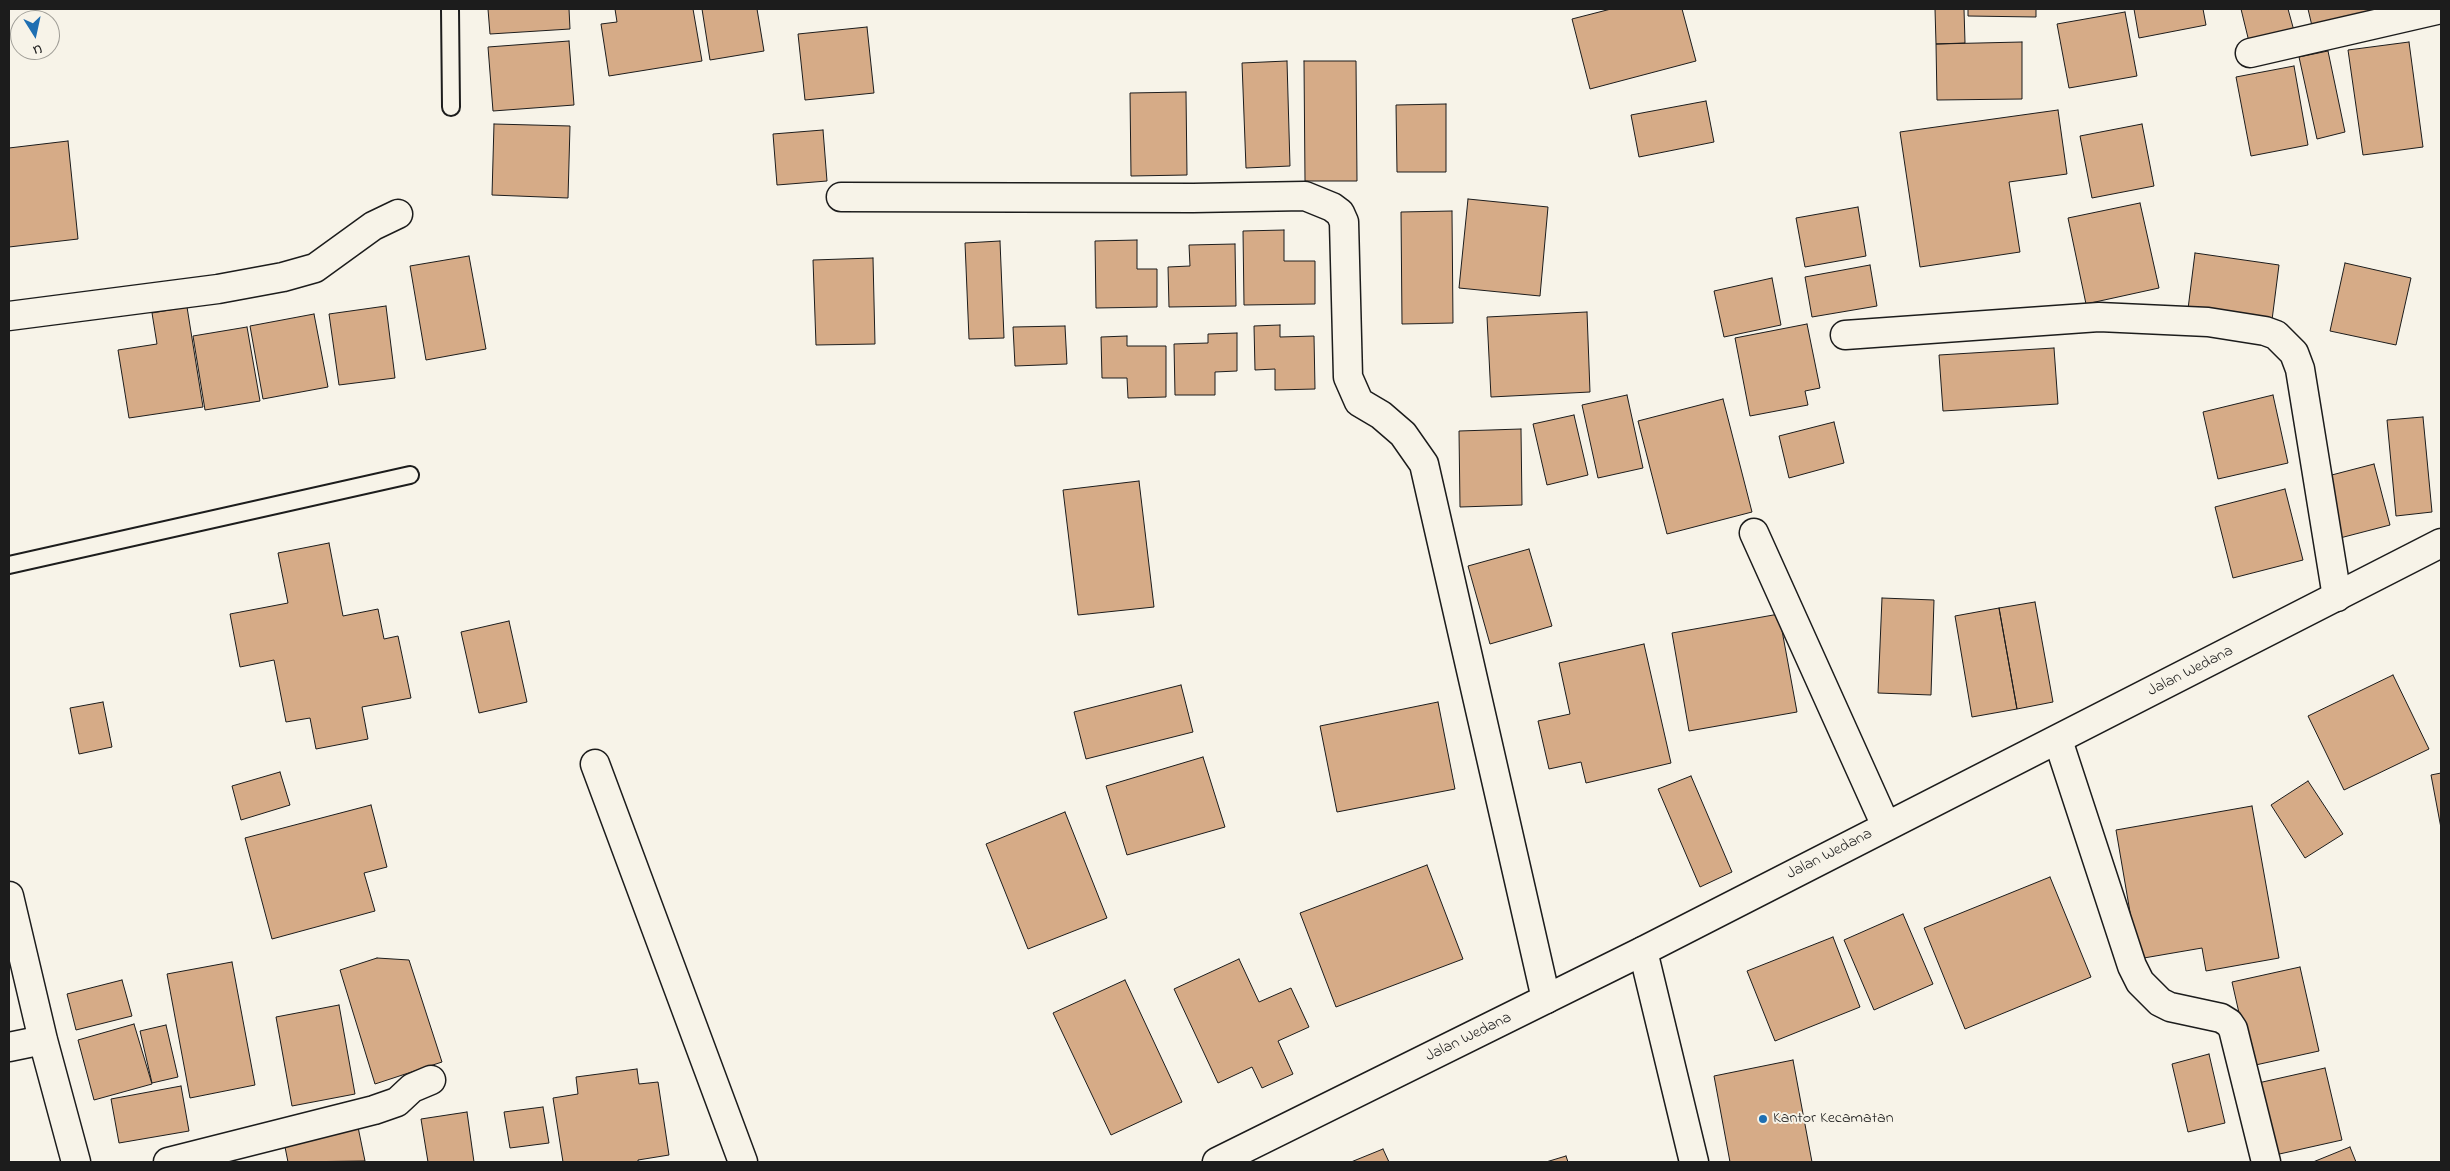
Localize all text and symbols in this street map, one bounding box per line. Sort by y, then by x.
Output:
north arrow [10,10,60,60]
text: U [31,38,44,60]
street label: Jalan Wedana [2145,642,2237,702]
street label: Jalan Wedana [1784,825,1876,885]
street label: Jalan Wedana [1423,1009,1515,1067]
place label: Kantor Kecamatan [1773,1109,1894,1129]
marker: Kantor Kecamatan [1757,1113,1769,1125]

